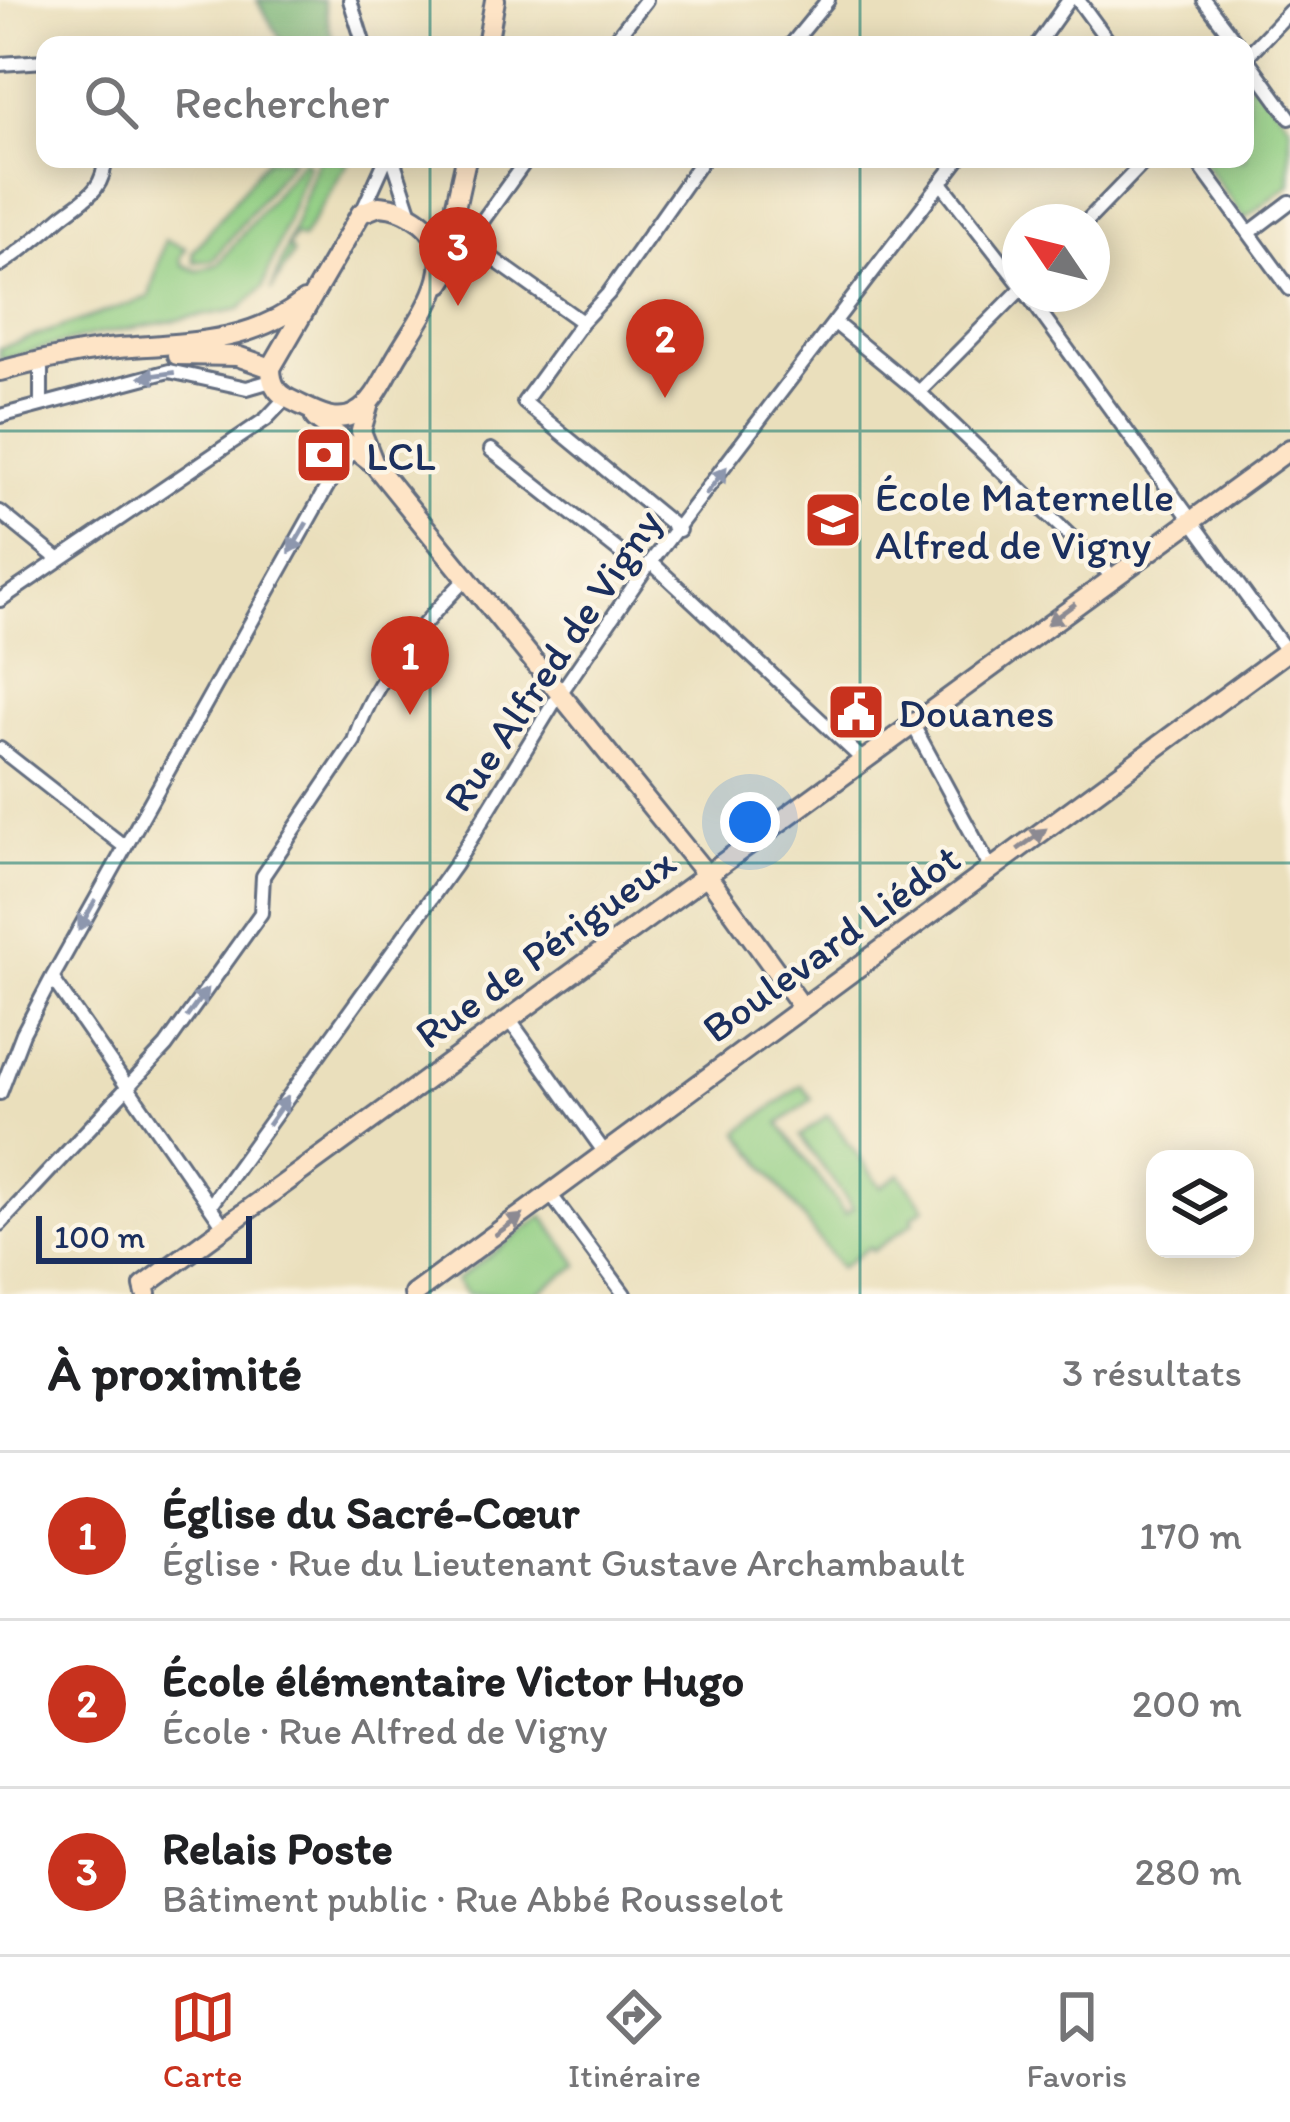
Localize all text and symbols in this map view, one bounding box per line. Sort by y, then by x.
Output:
search box [36,36,1254,168]
icon: search [78,69,144,135]
text: Rechercher [174,75,389,129]
north arrow [1002,204,1110,312]
pin: 3 [419,207,497,306]
pin: 2 [626,299,704,398]
one-way arrow [138,366,175,385]
bank icon: LCL [293,424,355,486]
place label: LCL [366,430,435,481]
one-way arrow [703,465,727,497]
place label: École Maternelle Alfred de Vigny [875,471,1174,570]
school or university icon: École Maternelle Alfred de Vigny [802,489,864,551]
street label: Rue Alfred de Vigny [432,499,672,821]
one-way arrow [288,521,309,555]
one-way arrow [1045,602,1077,626]
pin: 1 [371,616,449,715]
public building icon: Douanes [825,681,887,743]
place label: Douanes [898,687,1055,738]
your location [720,792,780,852]
one-way arrow [1016,828,1048,852]
street label: Boulevard Liédot [692,832,970,1054]
street label: Rue de Périgueux [405,836,685,1059]
one-way arrow [77,898,98,933]
one-way arrow [185,986,208,1019]
one-way arrow [266,1095,290,1127]
map controls [1146,1150,1254,1258]
button: layers [1146,1150,1254,1258]
scale bar [36,1210,252,1263]
one-way arrow [493,1214,525,1238]
text: 100 m [54,1217,145,1256]
text: À proximité [48,1342,302,1403]
text: 3 résultats [1062,1349,1242,1396]
text: Église du Sacré-Cœur [162,1485,579,1539]
text: 1 [78,1512,96,1559]
text: 170 m [1139,1512,1242,1559]
text: Église · Rue du Lieutenant Gustave Archambault [162,1539,965,1586]
text: École élémentaire Victor Hugo [162,1653,744,1707]
text: 2 [77,1680,97,1727]
text: 200 m [1132,1680,1242,1727]
text: École · Rue Alfred de Vigny [162,1707,608,1754]
text: Relais Poste [162,1821,393,1875]
text: 3 [76,1848,98,1895]
text: 280 m [1135,1848,1242,1895]
text: Bâtiment public · Rue Abbé Rousselot [162,1875,784,1922]
tab: Carte [163,1984,242,2095]
tab: Itinéraire [568,1984,701,2095]
tab: Favoris [1027,1984,1127,2095]

